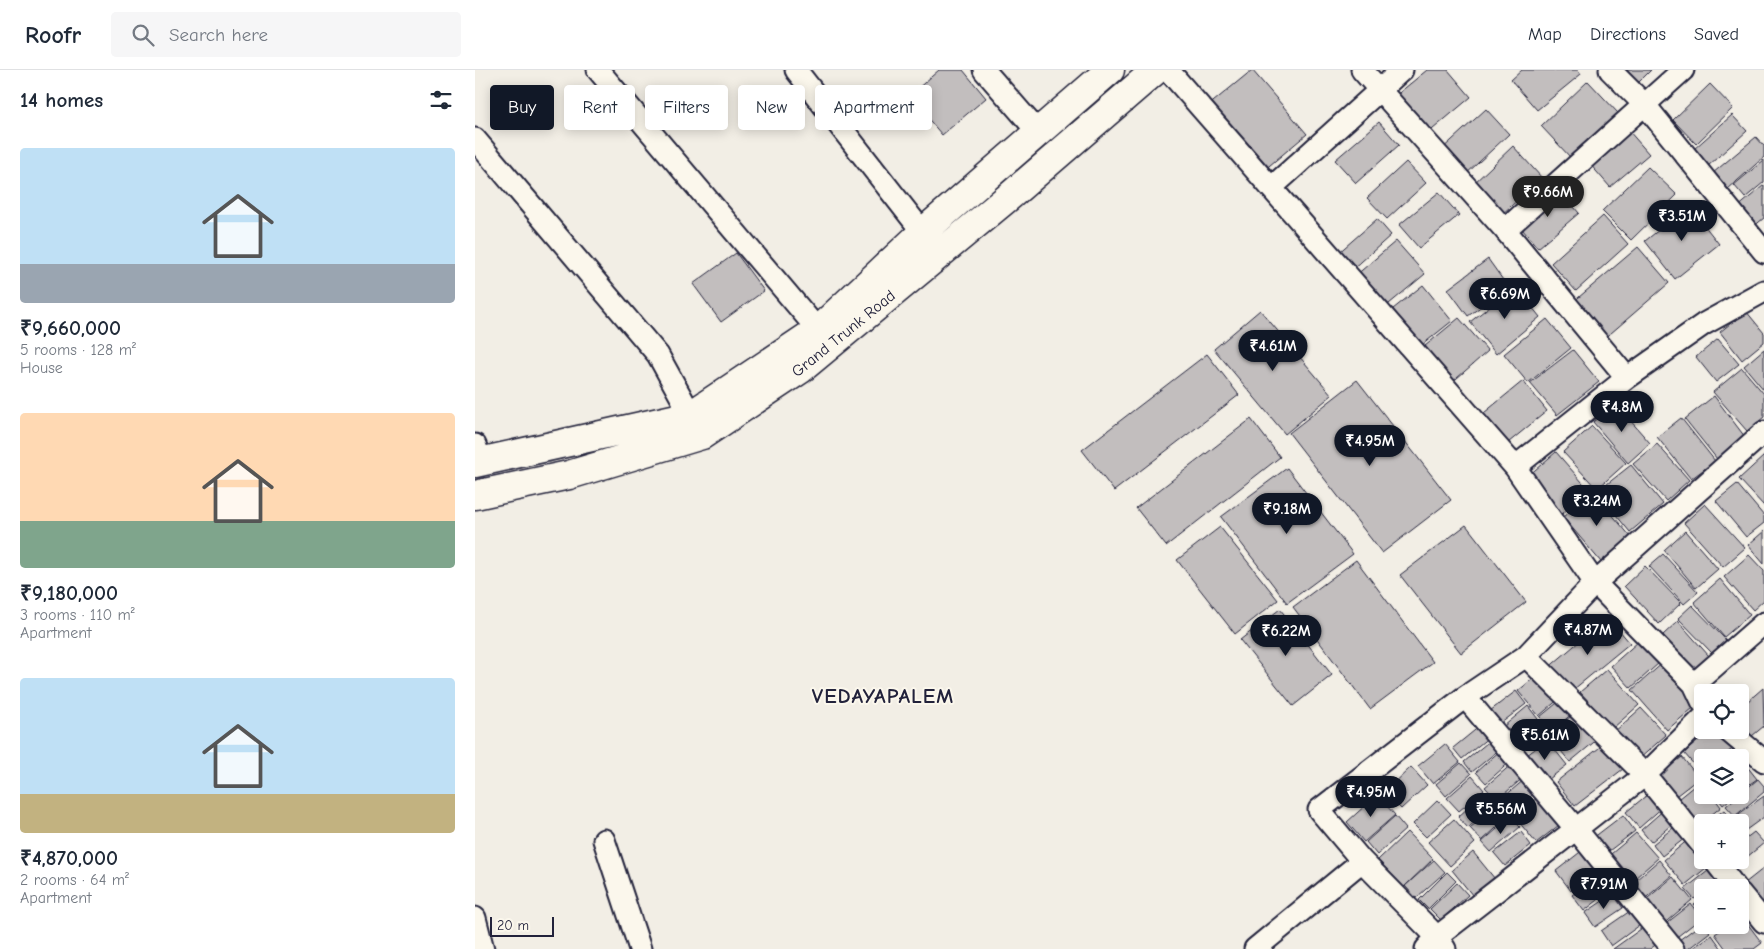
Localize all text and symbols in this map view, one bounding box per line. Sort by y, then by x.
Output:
search box [111,12,461,57]
text: Roofr [25,21,81,49]
icon: search [129,21,157,49]
text: Search here [169,24,268,46]
text: Map [1528,24,1562,45]
text: Directions [1590,24,1666,45]
text: Saved [1694,24,1739,45]
chip: Buy [490,85,554,130]
chip: Rent [564,85,635,130]
chip: Filters [645,85,728,130]
chip: New [738,85,805,130]
chip: Apartment [815,85,932,130]
icon: filters [427,86,455,114]
text: 14 homes [20,88,103,112]
pin: ₹9.66M [1507,176,1589,218]
icon: home [193,181,283,271]
text: ₹9.66M [1523,183,1573,201]
pin: ₹3.51M [1641,200,1723,242]
text: ₹3.51M [1658,207,1706,225]
pin: ₹6.69M [1464,278,1546,320]
text: ₹6.69M [1480,285,1530,303]
street label: Grand Trunk Road [788,287,899,381]
text: ₹9,660,000 [20,316,121,340]
pin: ₹4.61M [1232,330,1314,372]
text: ₹4.61M [1249,337,1297,355]
text: 5 rooms · 128 m² [20,341,136,359]
text: House [20,359,63,377]
pin: ₹4.8M [1587,390,1657,433]
text: ₹4.8M [1602,398,1642,416]
pin: ₹4.95M [1329,424,1411,467]
text: ₹4.95M [1345,432,1395,450]
icon: home [193,446,283,536]
pin: ₹3.24M [1556,484,1638,527]
pin: ₹9.18M [1246,492,1328,535]
text: ₹3.24M [1573,492,1621,510]
text: ₹9.18M [1263,500,1311,518]
text: ₹9,180,000 [20,581,118,605]
text: 3 rooms · 110 m² [20,606,135,624]
pin: ₹6.22M [1245,614,1327,657]
pin: ₹4.87M [1547,614,1629,656]
text: ₹4.87M [1564,621,1612,639]
text: ₹6.22M [1261,622,1311,640]
text: Apartment [20,624,92,642]
district label: VEDAYAPALEM [812,684,954,708]
map controls [1694,684,1749,934]
button: locate [1694,684,1749,739]
icon: home [193,711,283,801]
pin: ₹5.61M [1504,718,1586,761]
text: ₹5.61M [1521,726,1569,744]
button: layers [1694,749,1749,804]
pin: ₹4.95M [1330,776,1412,818]
text: ₹4.95M [1346,783,1396,801]
pin: ₹5.56M [1460,792,1542,835]
text: ₹5.56M [1476,800,1526,818]
button: + [1694,814,1749,869]
text: ₹4,870,000 [20,846,118,870]
pin: ₹7.91M [1563,868,1645,910]
text: 2 rooms · 64 m² [20,871,129,889]
text: ₹7.91M [1581,875,1627,893]
button: − [1694,879,1749,934]
text: Apartment [20,889,92,907]
scale bar [490,914,554,937]
text: 20 m [497,917,529,934]

